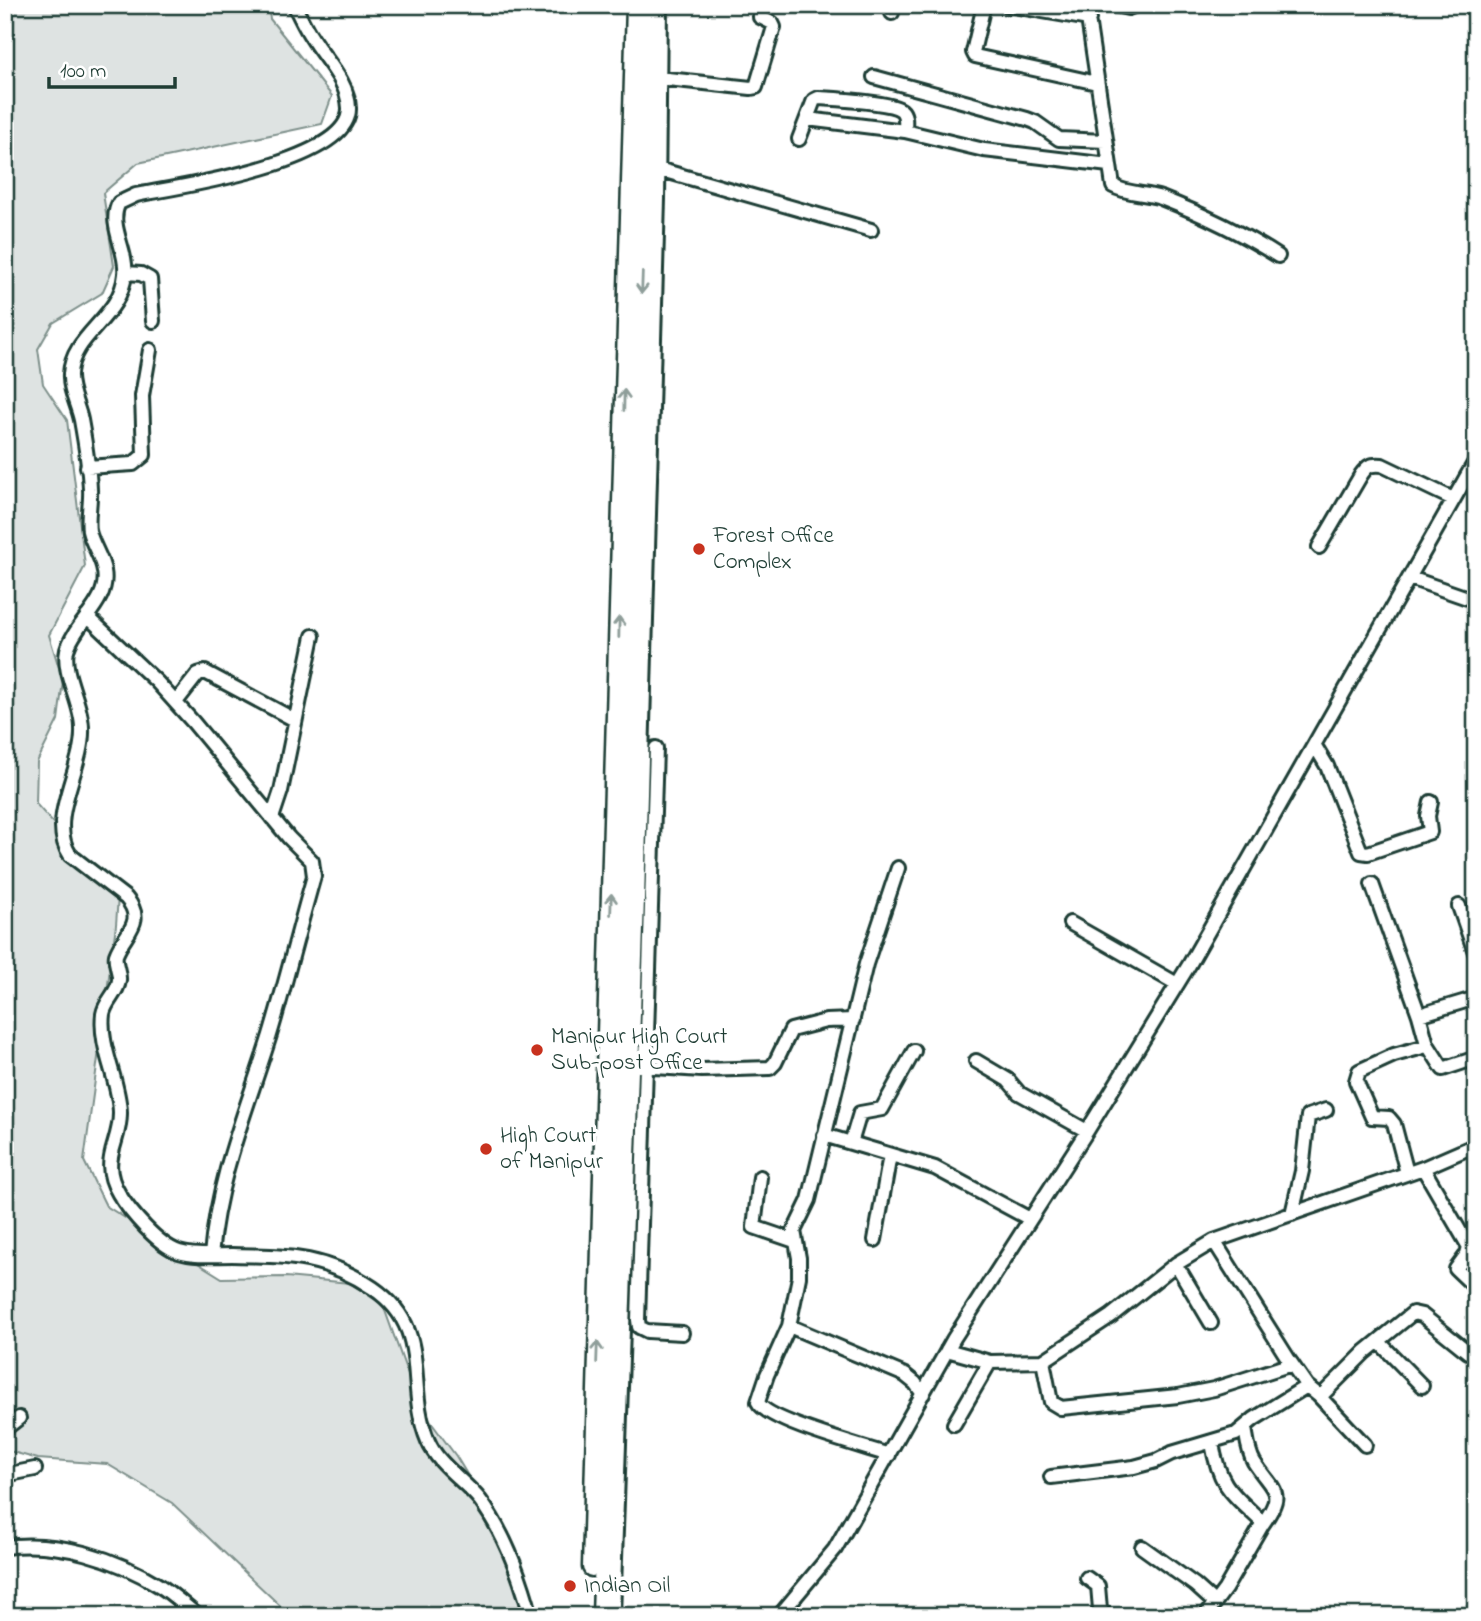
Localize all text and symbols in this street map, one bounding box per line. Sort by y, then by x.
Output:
scale bar [49,46,175,90]
text: 100 m [60,57,106,87]
one-way arrow [635,271,648,294]
one-way arrow [617,389,631,412]
place label: Forest Office Complex [712,520,834,579]
marker: Forest Office Complex [691,541,707,557]
one-way arrow [612,616,625,639]
one-way arrow [604,893,618,916]
place label: Manipur High Court Sub-post Office [551,1021,728,1080]
marker: Manipur High Court Sub-post Office [529,1042,545,1058]
place label: High Court of Manipur [500,1120,604,1179]
marker: High Court of Manipur [478,1141,494,1157]
one-way arrow [591,1340,604,1363]
place label: Indian Oil [584,1570,670,1603]
marker: Indian Oil [562,1578,578,1594]

